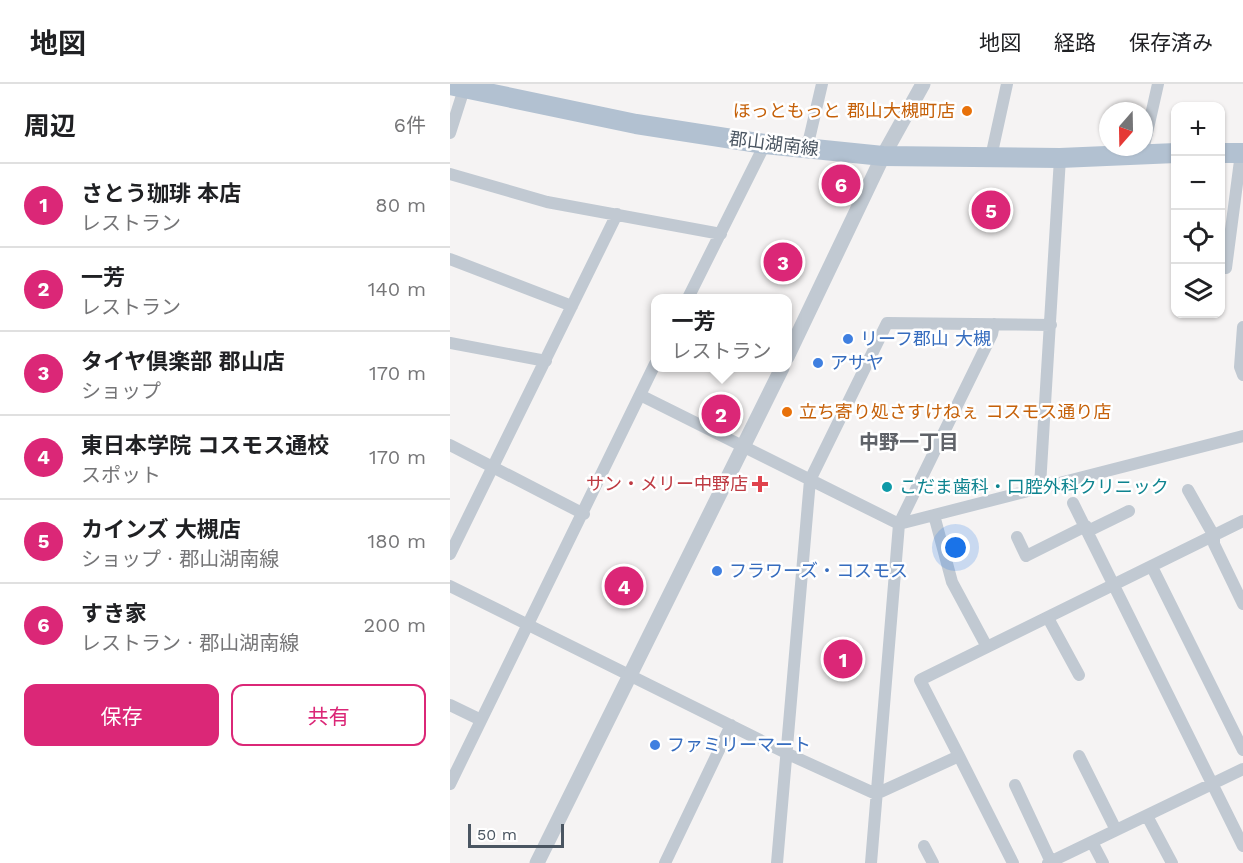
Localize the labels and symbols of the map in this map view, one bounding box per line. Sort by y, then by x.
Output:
place label: ほっともっと 郡山大槻町店 [733,100,955,121]
north arrow [1099,102,1153,156]
marker: ほっともっと 郡山大槻町店 [960,104,974,118]
street label: 郡山湖南線 [728,128,820,159]
pin: 6 [822,162,860,206]
pin: 5 [972,188,1010,232]
pin: 3 [764,240,802,285]
place label: リーフ郡山 大槻 [860,328,991,349]
marker: リーフ郡山 大槻 [841,332,855,346]
place label: アサヤ [830,352,884,373]
marker: アサヤ [811,356,825,370]
pin: 2 [702,392,740,436]
place label: 立ち寄り処さすけねぇ コスモス通り店 [799,401,1111,422]
marker: 立ち寄り処さすけねぇ コスモス通り店 [780,405,794,419]
district label: 中野一丁目 [859,430,959,454]
place label: サン・メリー中野店 [586,473,748,494]
place label: こだま歯科・口腔外科クリニック [899,476,1169,497]
marker: サン・メリー中野店 [753,477,767,491]
marker: こだま歯科・口腔外科クリニック [880,480,894,494]
your location [941,533,970,562]
place label: フラワーズ・コスモス [729,560,908,581]
pin: 4 [604,564,644,608]
marker: フラワーズ・コスモス [710,564,724,578]
pin: 1 [824,636,862,682]
place label: ファミリーマート [667,734,811,755]
marker: ファミリーマート [648,738,662,752]
scale bar [468,821,564,848]

